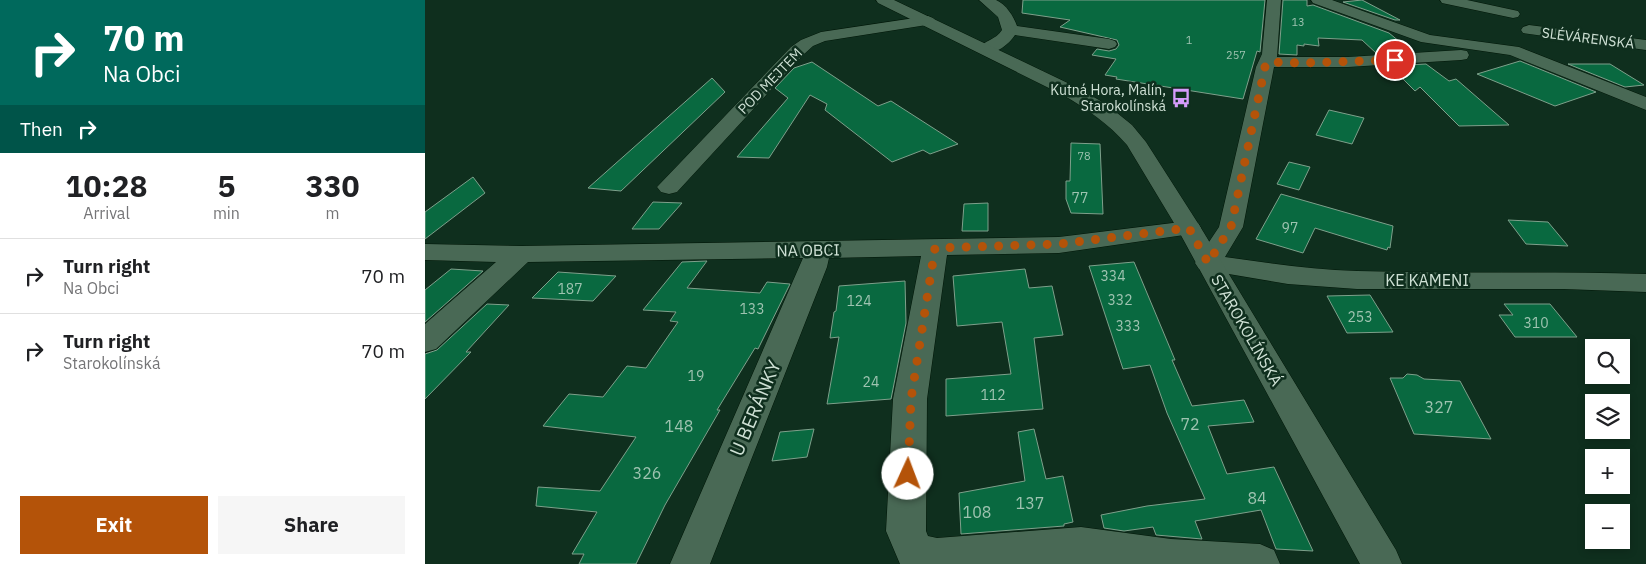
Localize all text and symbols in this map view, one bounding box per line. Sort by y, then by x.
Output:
text: 70 m [103,15,185,61]
house number: 13 [1291,15,1305,29]
icon: right [20,20,85,85]
street label: SLÉVÁRENSKÁ [1541,22,1635,53]
house number: 1 [1186,33,1193,47]
pin [1374,39,1416,81]
street label: POD MEJTEM [734,44,806,118]
icon: arrive [1381,46,1409,74]
house number: 257 [1226,48,1246,62]
text: Na Obci [103,59,180,88]
place label: Kutná Hora, Malín, Starokolínská [1050,81,1167,115]
bus stop icon: Kutná Hora, Malín, Starokolínská [1170,87,1192,109]
icon: right [73,115,101,143]
text: Then [20,117,63,141]
house number: 78 [1077,149,1091,163]
text: 10:28 [66,166,147,205]
text: 5 [217,166,235,205]
text: 330 [305,166,359,205]
house number: 77 [1072,189,1088,207]
text: Arrival [83,203,130,223]
text: min [213,203,240,223]
text: m [325,203,339,223]
house number: 97 [1282,219,1298,237]
street label: NA OBCI [776,239,840,261]
text: Turn right [63,254,150,278]
icon: right [20,262,48,290]
text: 70 m [361,264,405,288]
house number: 334 [1100,267,1126,285]
street label: STAROKOLÍNSKÁ [1207,270,1288,389]
street label: KE KAMENI [1385,270,1469,290]
text: Na Obci [63,278,119,298]
house number: 187 [557,280,583,298]
house number: 332 [1107,291,1133,309]
house number: 124 [846,292,872,310]
house number: 133 [739,300,765,318]
house number: 253 [1347,308,1373,326]
house number: 310 [1523,314,1549,332]
house number: 333 [1115,317,1141,335]
text: Turn right [63,329,150,353]
icon: right [20,337,48,365]
text: 70 m [361,339,405,363]
map controls [1585,339,1630,549]
button: search [1585,339,1630,384]
text: Starokolínská [63,353,160,373]
street label: U BERÁNKY [724,356,786,459]
house number: 19 [688,367,704,385]
house number: 24 [863,373,879,391]
house number: 112 [980,386,1006,404]
button: layers [1585,394,1630,439]
house number: 327 [1425,397,1453,417]
house number: 72 [1180,414,1200,434]
house number: 148 [665,416,693,436]
position arrow [881,447,933,499]
button: + [1585,449,1630,494]
house number: 326 [633,463,661,483]
house number: 84 [1247,488,1267,508]
house number: 137 [1016,493,1044,513]
button: Exit [20,496,208,554]
button: Share [218,496,405,554]
house number: 108 [963,502,991,522]
button: − [1585,504,1630,549]

